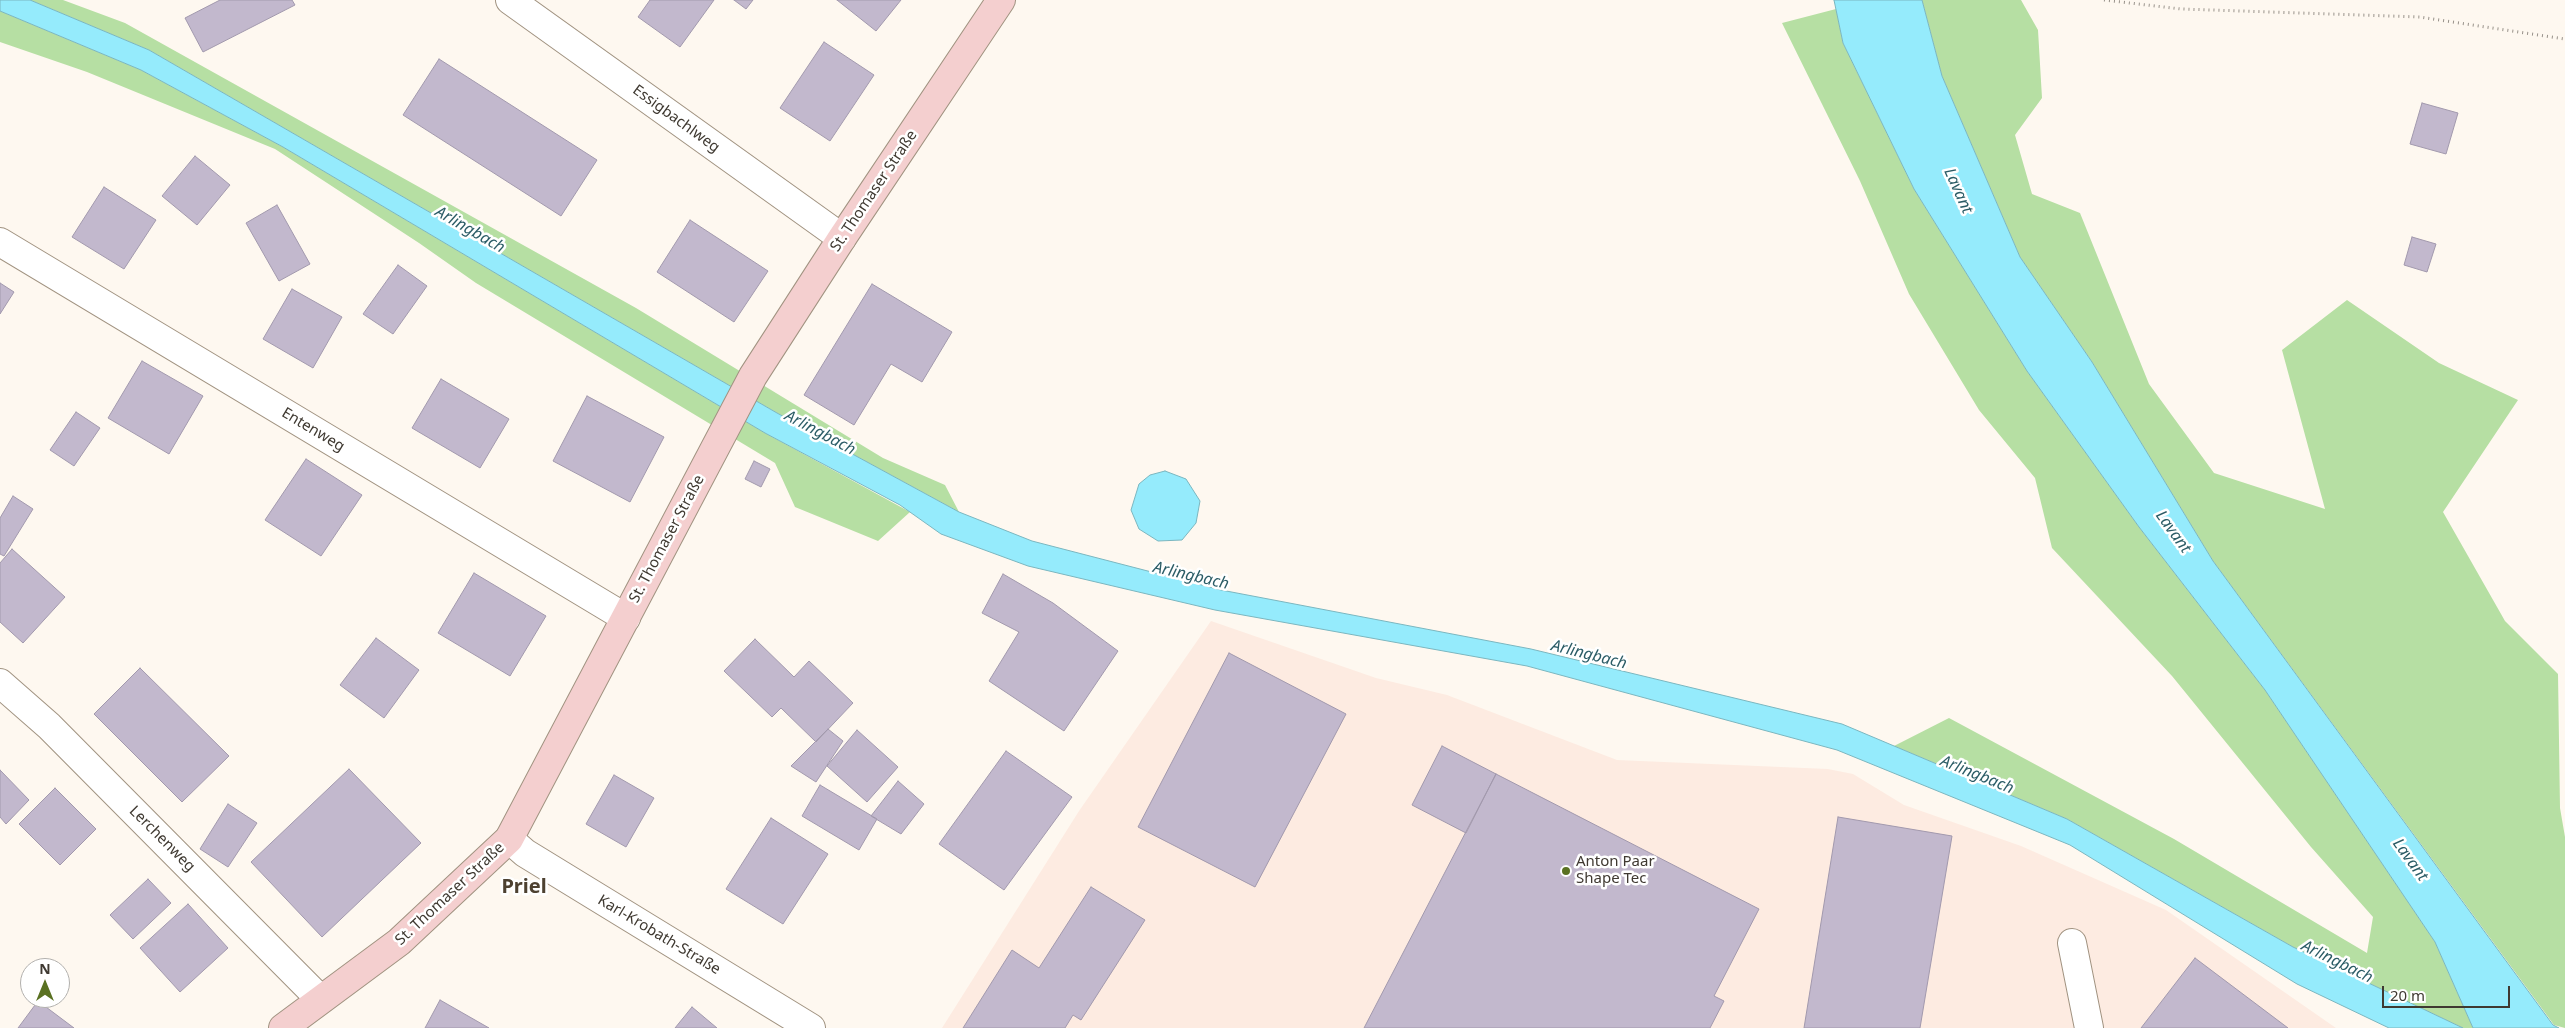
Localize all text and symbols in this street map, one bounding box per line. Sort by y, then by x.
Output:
street label: Essigbachlweg [629,81,723,157]
street label: St. Thomaser Straße [827,127,921,255]
water label: Lavant [1939,165,1977,217]
water label: Arlingbach [432,202,508,258]
street label: Entenweg [278,404,348,456]
water label: Arlingbach [781,406,859,460]
street label: St. Thomaser Straße [626,472,708,606]
water label: Lavant [2151,507,2195,557]
water label: Arlingbach [1151,558,1231,594]
water label: Arlingbach [1549,636,1629,674]
water label: Arlingbach [1938,752,2016,798]
street label: Lerchenweg [125,802,199,876]
water label: Lavant [2388,835,2432,885]
street label: St. Thomaser Straße [392,839,508,949]
place label: Anton Paar Shape Tec [1576,853,1655,888]
marker: Anton Paar Shape Tec [1560,865,1572,877]
district label: Priel [501,875,547,899]
street label: Karl-Krobath-Straße [594,891,724,979]
water label: Arlingbach [2298,936,2376,988]
north arrow [20,958,70,1008]
text: N [39,959,51,978]
scale bar [2385,976,2512,1008]
text: 20 m [2390,985,2425,1005]

